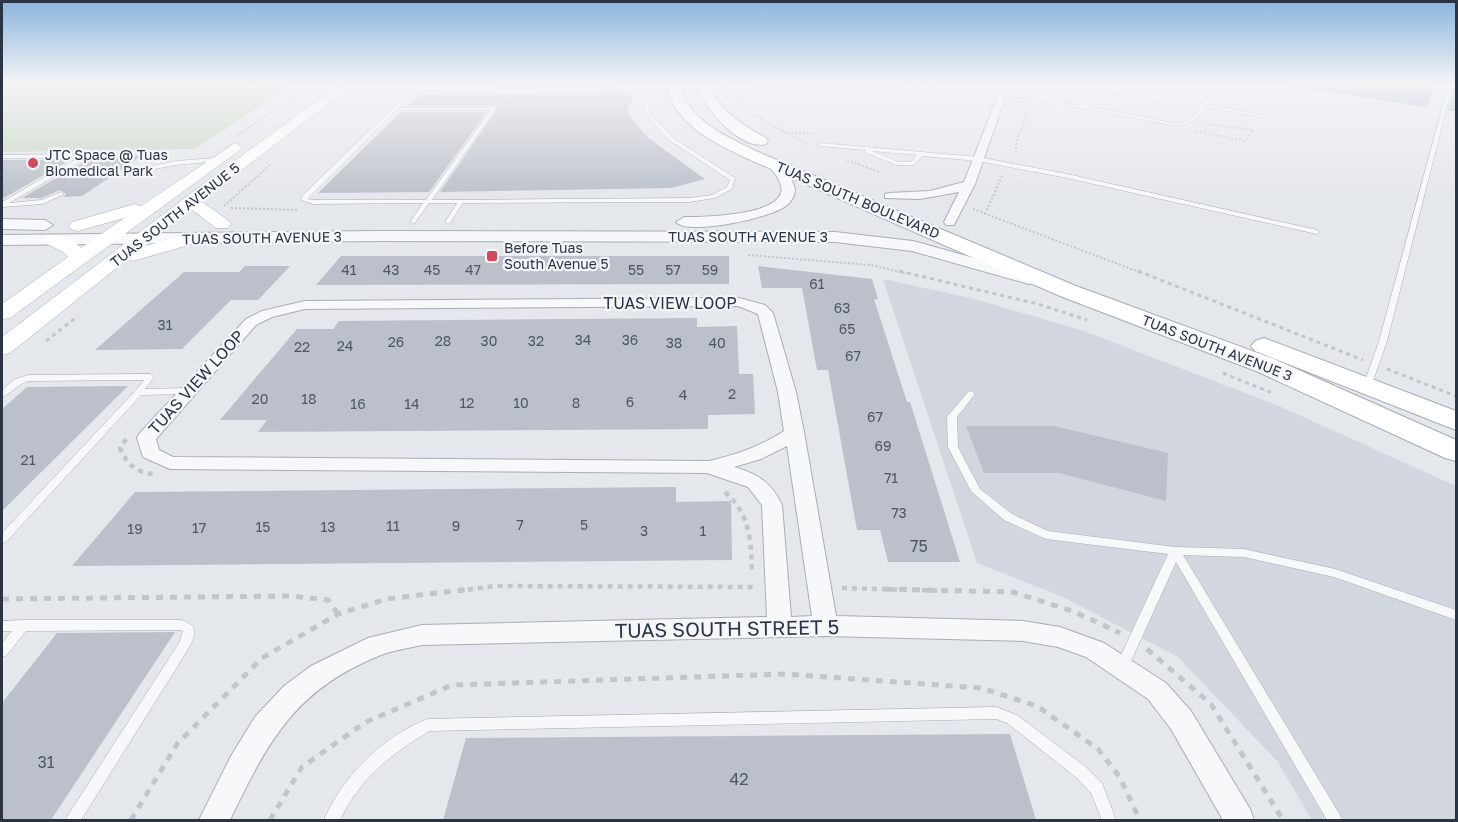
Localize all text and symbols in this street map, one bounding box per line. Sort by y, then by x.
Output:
place label: JTC Space @ Tuas Biomedical Park [45,146,168,179]
marker: JTC Space @ Tuas Biomedical Park [26,156,40,170]
street label: TUAS SOUTH BOULEVARD [774,157,942,242]
street label: TUAS SOUTH AVENUE 5 [107,159,243,270]
street label: TUAS SOUTH AVENUE 3 [182,228,342,247]
street label: TUAS SOUTH AVENUE 3 [668,228,828,245]
place label: Before Tuas South Avenue 5 [504,239,609,272]
marker: Before Tuas South Avenue 5 [485,249,499,263]
house number: 41 [341,261,357,278]
house number: 43 [383,261,399,278]
house number: 45 [424,261,440,278]
house number: 47 [465,261,481,278]
house number: 55 [628,261,644,278]
house number: 57 [665,261,681,278]
house number: 59 [702,261,718,278]
house number: 61 [809,275,825,292]
street label: TUAS VIEW LOOP [603,293,737,313]
house number: 63 [834,299,850,316]
street label: TUAS SOUTH AVENUE 3 [1140,311,1295,384]
house number: 31 [158,316,173,333]
house number: 65 [839,320,855,337]
street label: TUAS VIEW LOOP [144,326,248,438]
house number: 34 [575,331,591,348]
house number: 36 [622,331,638,348]
house number: 28 [435,332,451,349]
house number: 30 [481,332,497,349]
house number: 32 [528,332,544,349]
house number: 26 [388,333,404,350]
house number: 38 [666,334,682,351]
house number: 40 [708,334,726,351]
house number: 24 [337,337,353,354]
house number: 22 [294,338,310,355]
house number: 67 [845,347,861,364]
house number: 2 [728,385,736,402]
house number: 4 [679,386,687,403]
house number: 20 [252,390,268,407]
house number: 18 [301,390,317,407]
house number: 6 [626,393,634,410]
house number: 12 [460,394,474,411]
house number: 10 [513,394,529,411]
house number: 8 [572,394,580,411]
house number: 16 [350,395,366,412]
house number: 14 [404,395,420,412]
house number: 67 [867,408,883,425]
house number: 69 [875,437,891,454]
house number: 21 [21,451,36,468]
house number: 71 [884,469,898,486]
house number: 73 [891,504,907,521]
house number: 7 [516,516,524,533]
house number: 5 [580,516,588,533]
house number: 11 [386,517,400,534]
house number: 9 [452,517,460,534]
house number: 15 [256,518,270,535]
house number: 13 [321,518,335,535]
house number: 17 [192,519,206,536]
house number: 19 [127,520,143,537]
house number: 3 [640,522,648,539]
house number: 1 [700,522,707,539]
house number: 75 [910,536,928,556]
street label: TUAS SOUTH STREET 5 [615,614,839,642]
house number: 31 [37,752,55,772]
house number: 42 [729,769,749,789]

